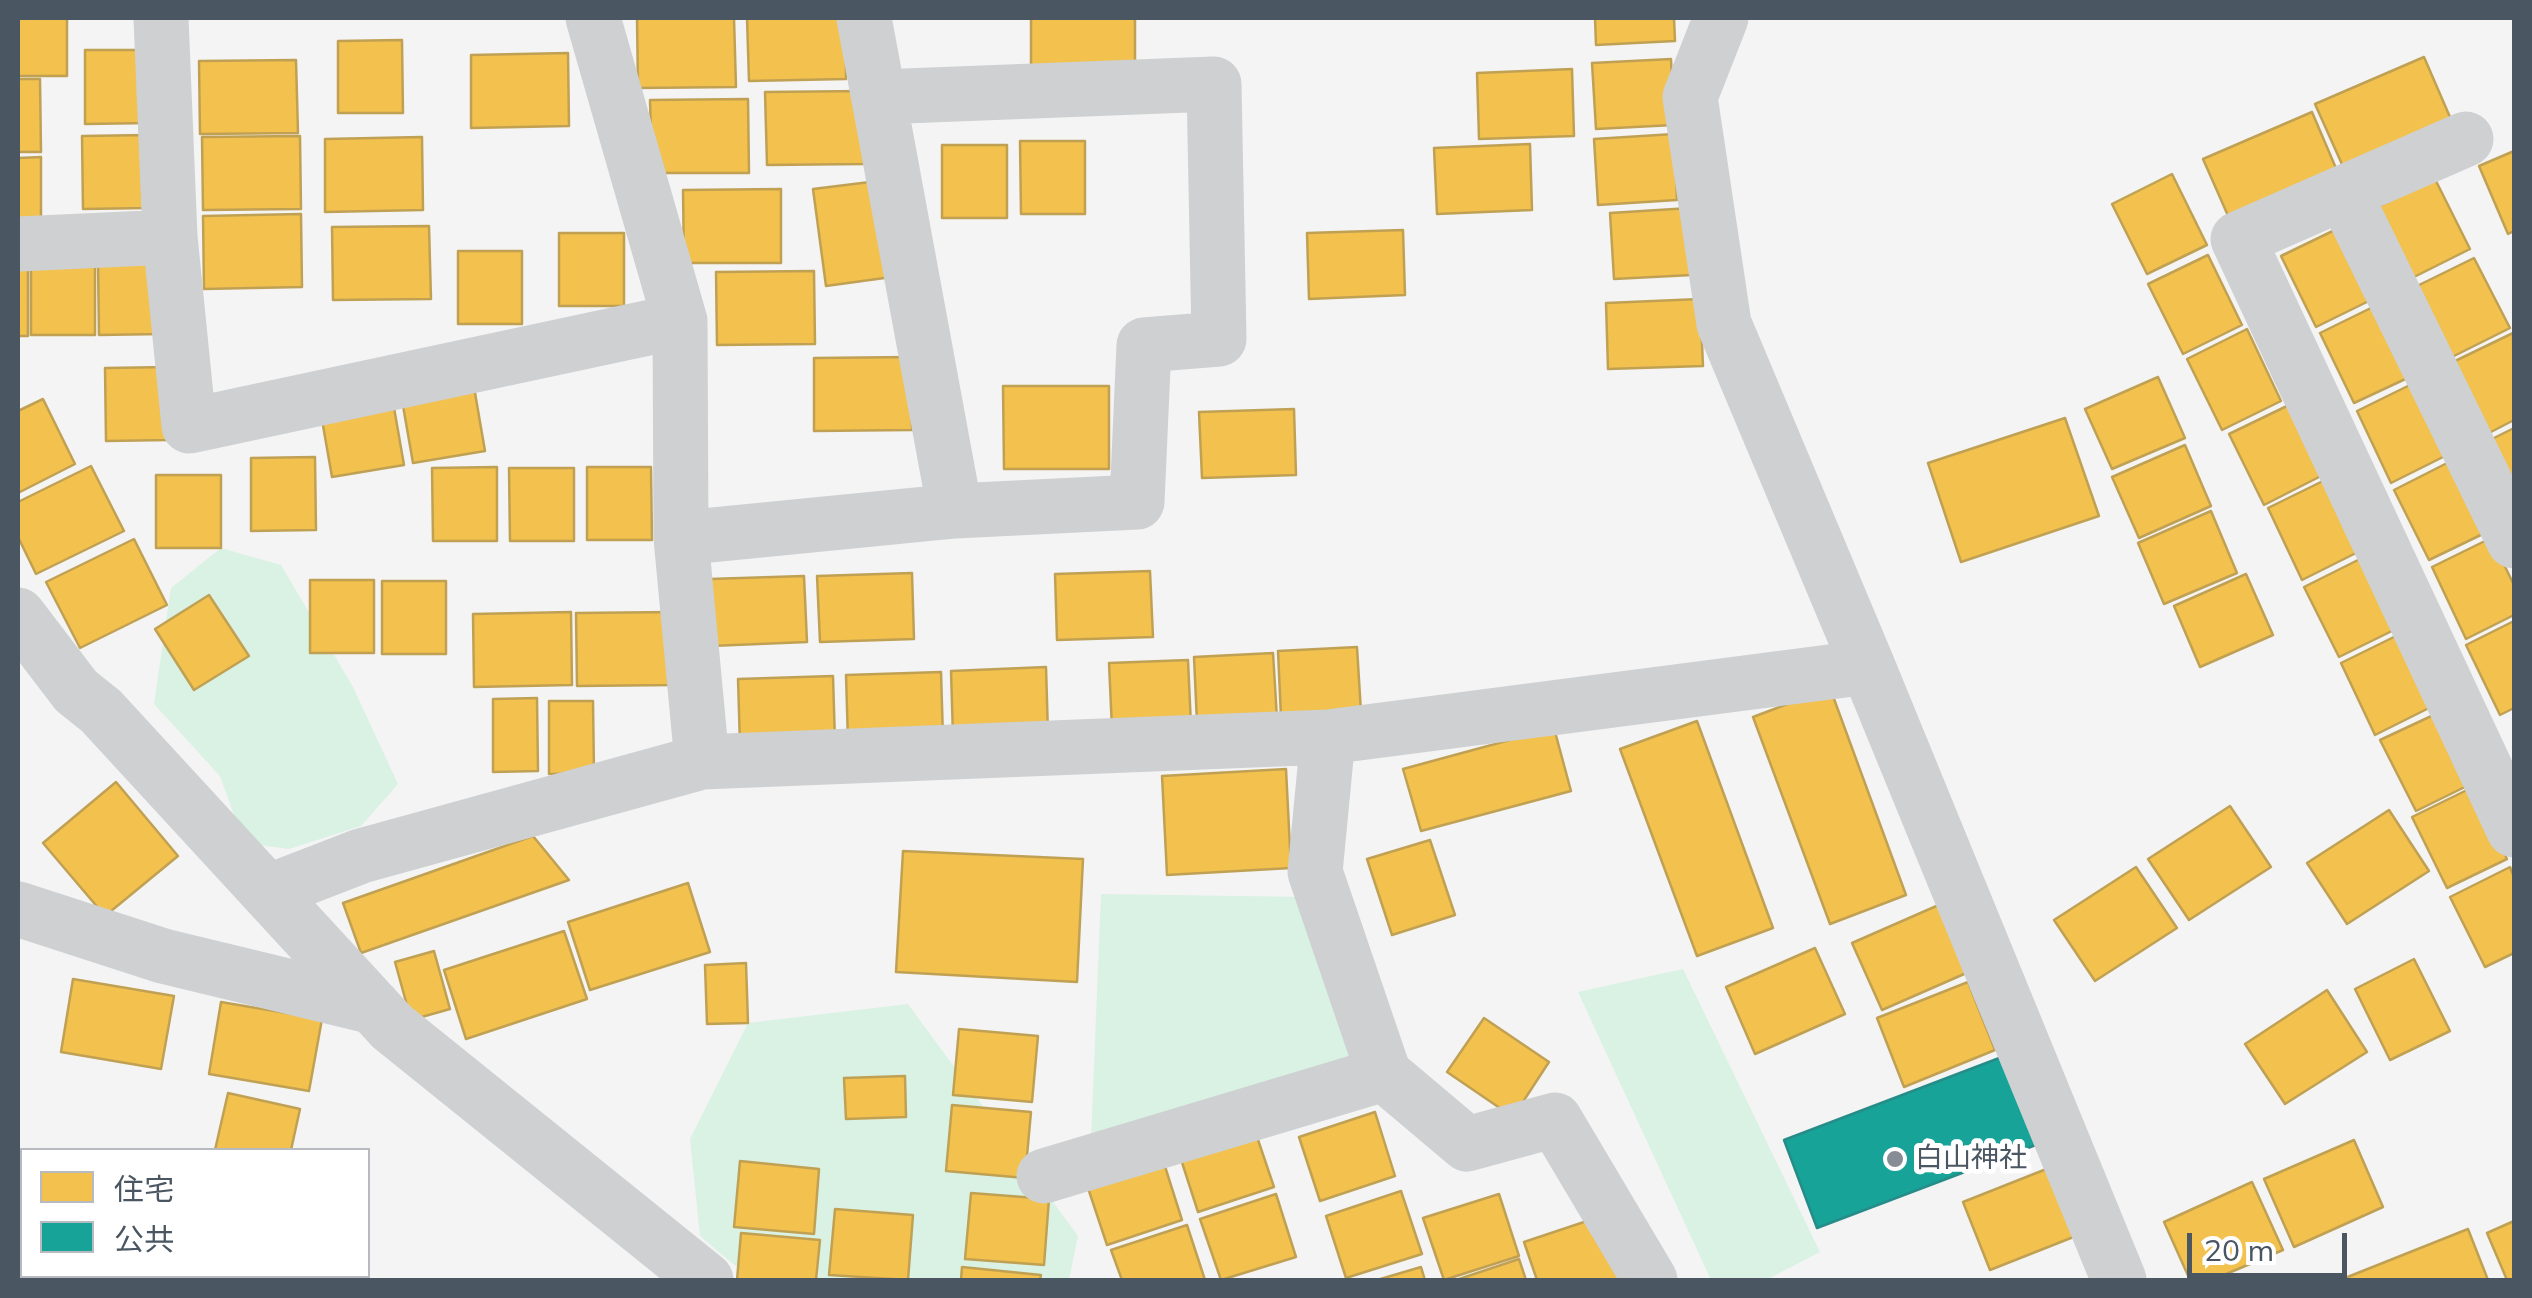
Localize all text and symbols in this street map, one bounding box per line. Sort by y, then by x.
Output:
place label: 白山神社 [1915,1142,2027,1176]
legend [20,1148,370,1278]
marker: 白山神社 [1884,1148,1906,1170]
text: 住宅 [114,1170,174,1208]
scale bar [2192,1213,2352,1275]
text: 公共 [114,1220,174,1258]
text: 20 m [2204,1231,2274,1269]

